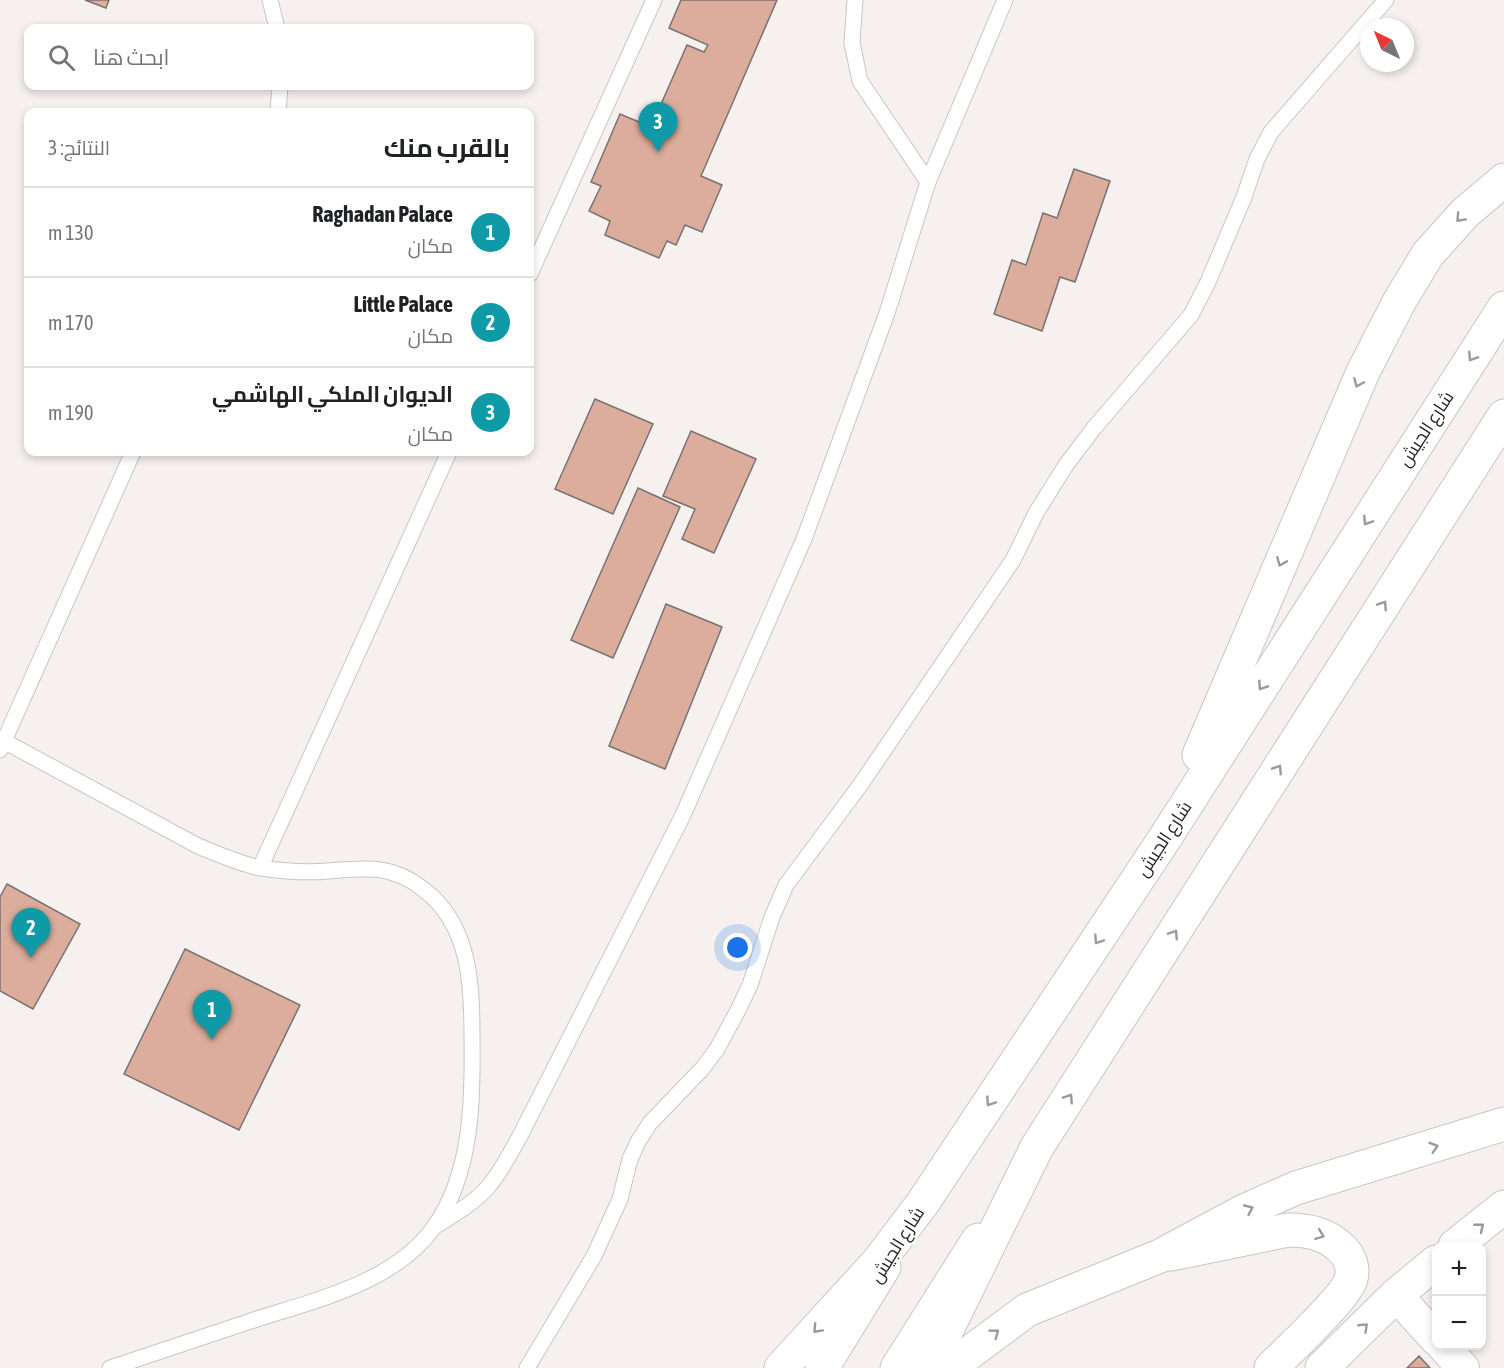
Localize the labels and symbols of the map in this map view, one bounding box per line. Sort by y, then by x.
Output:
north arrow [1360,18,1414,72]
pin: 3 [638,102,678,152]
one-way arrow [1456,212,1467,222]
one-way arrow [1468,351,1480,361]
one-way arrow [1354,377,1366,388]
street label: شارع الجيش [1393,387,1459,471]
one-way arrow [1363,515,1375,525]
one-way arrow [1276,556,1288,567]
one-way arrow [1376,601,1388,611]
one-way arrow [1259,679,1270,690]
one-way arrow [1271,765,1283,775]
street label: شارع الجيش [1131,797,1197,881]
pin: 2 [12,908,51,958]
one-way arrow [1166,929,1177,940]
your location [723,933,752,962]
one-way arrow [1094,933,1105,944]
pin: 1 [192,990,232,1040]
one-way arrow [1061,1094,1073,1104]
one-way arrow [986,1095,997,1106]
one-way arrow [1428,1142,1438,1154]
street label: شارع الجيش [865,1203,930,1288]
one-way arrow [1243,1204,1254,1216]
one-way arrow [1473,1223,1484,1234]
one-way arrow [1315,1228,1325,1241]
one-way arrow [813,1322,824,1332]
one-way arrow [1357,1323,1367,1334]
one-way arrow [989,1329,1000,1340]

